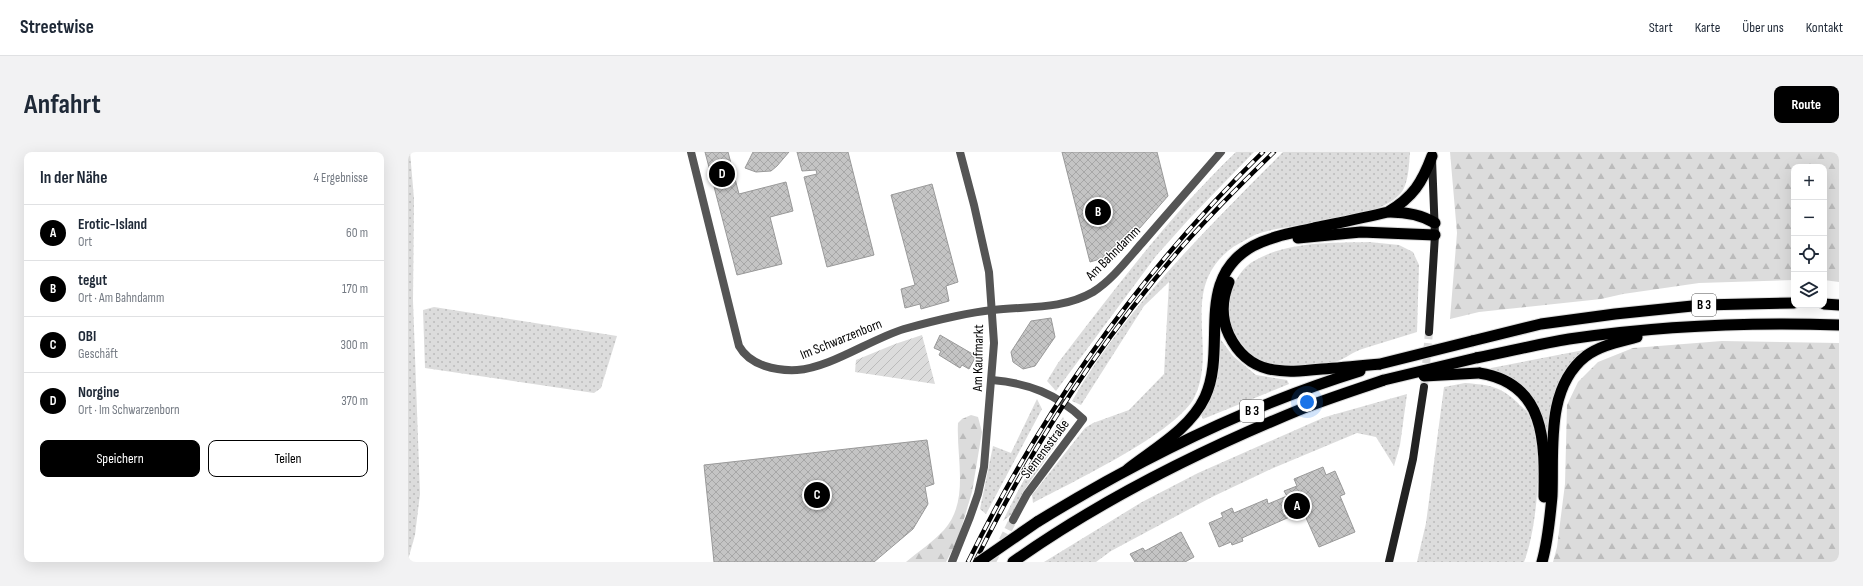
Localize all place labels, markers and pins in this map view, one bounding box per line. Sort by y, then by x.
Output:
pin: D [709,159,735,189]
pin: B [1085,197,1111,227]
pin: C [804,480,830,510]
pin: A [1284,491,1310,521]

